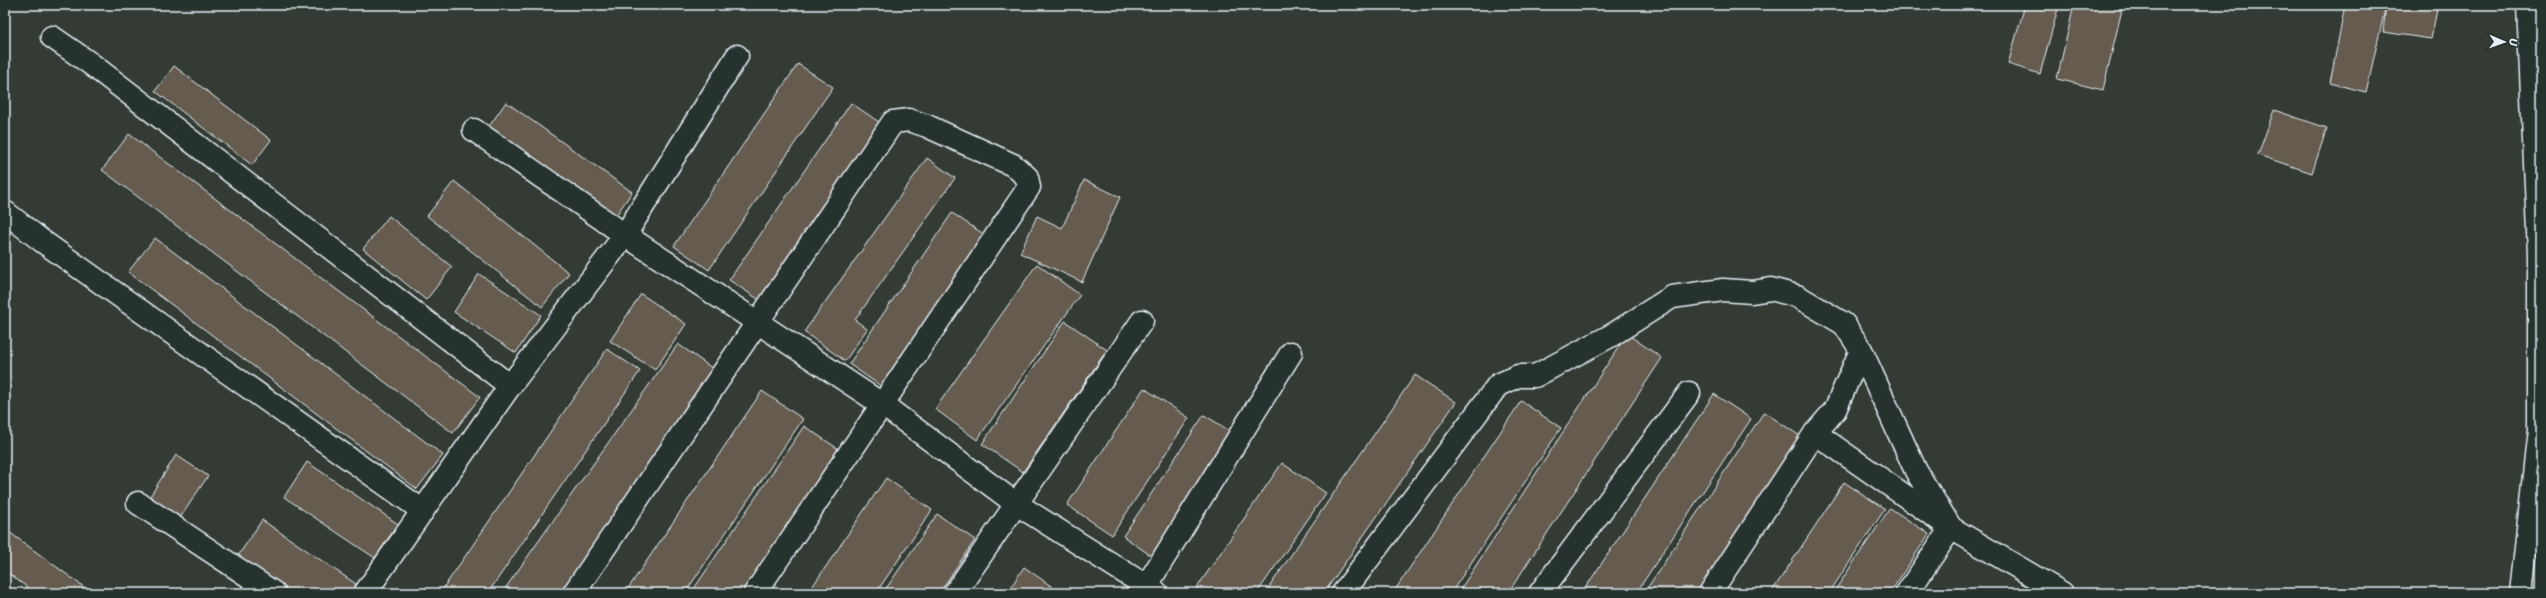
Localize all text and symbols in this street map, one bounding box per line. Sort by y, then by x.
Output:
north arrow [2484,22,2524,62]
text: U [2504,38,2523,47]

